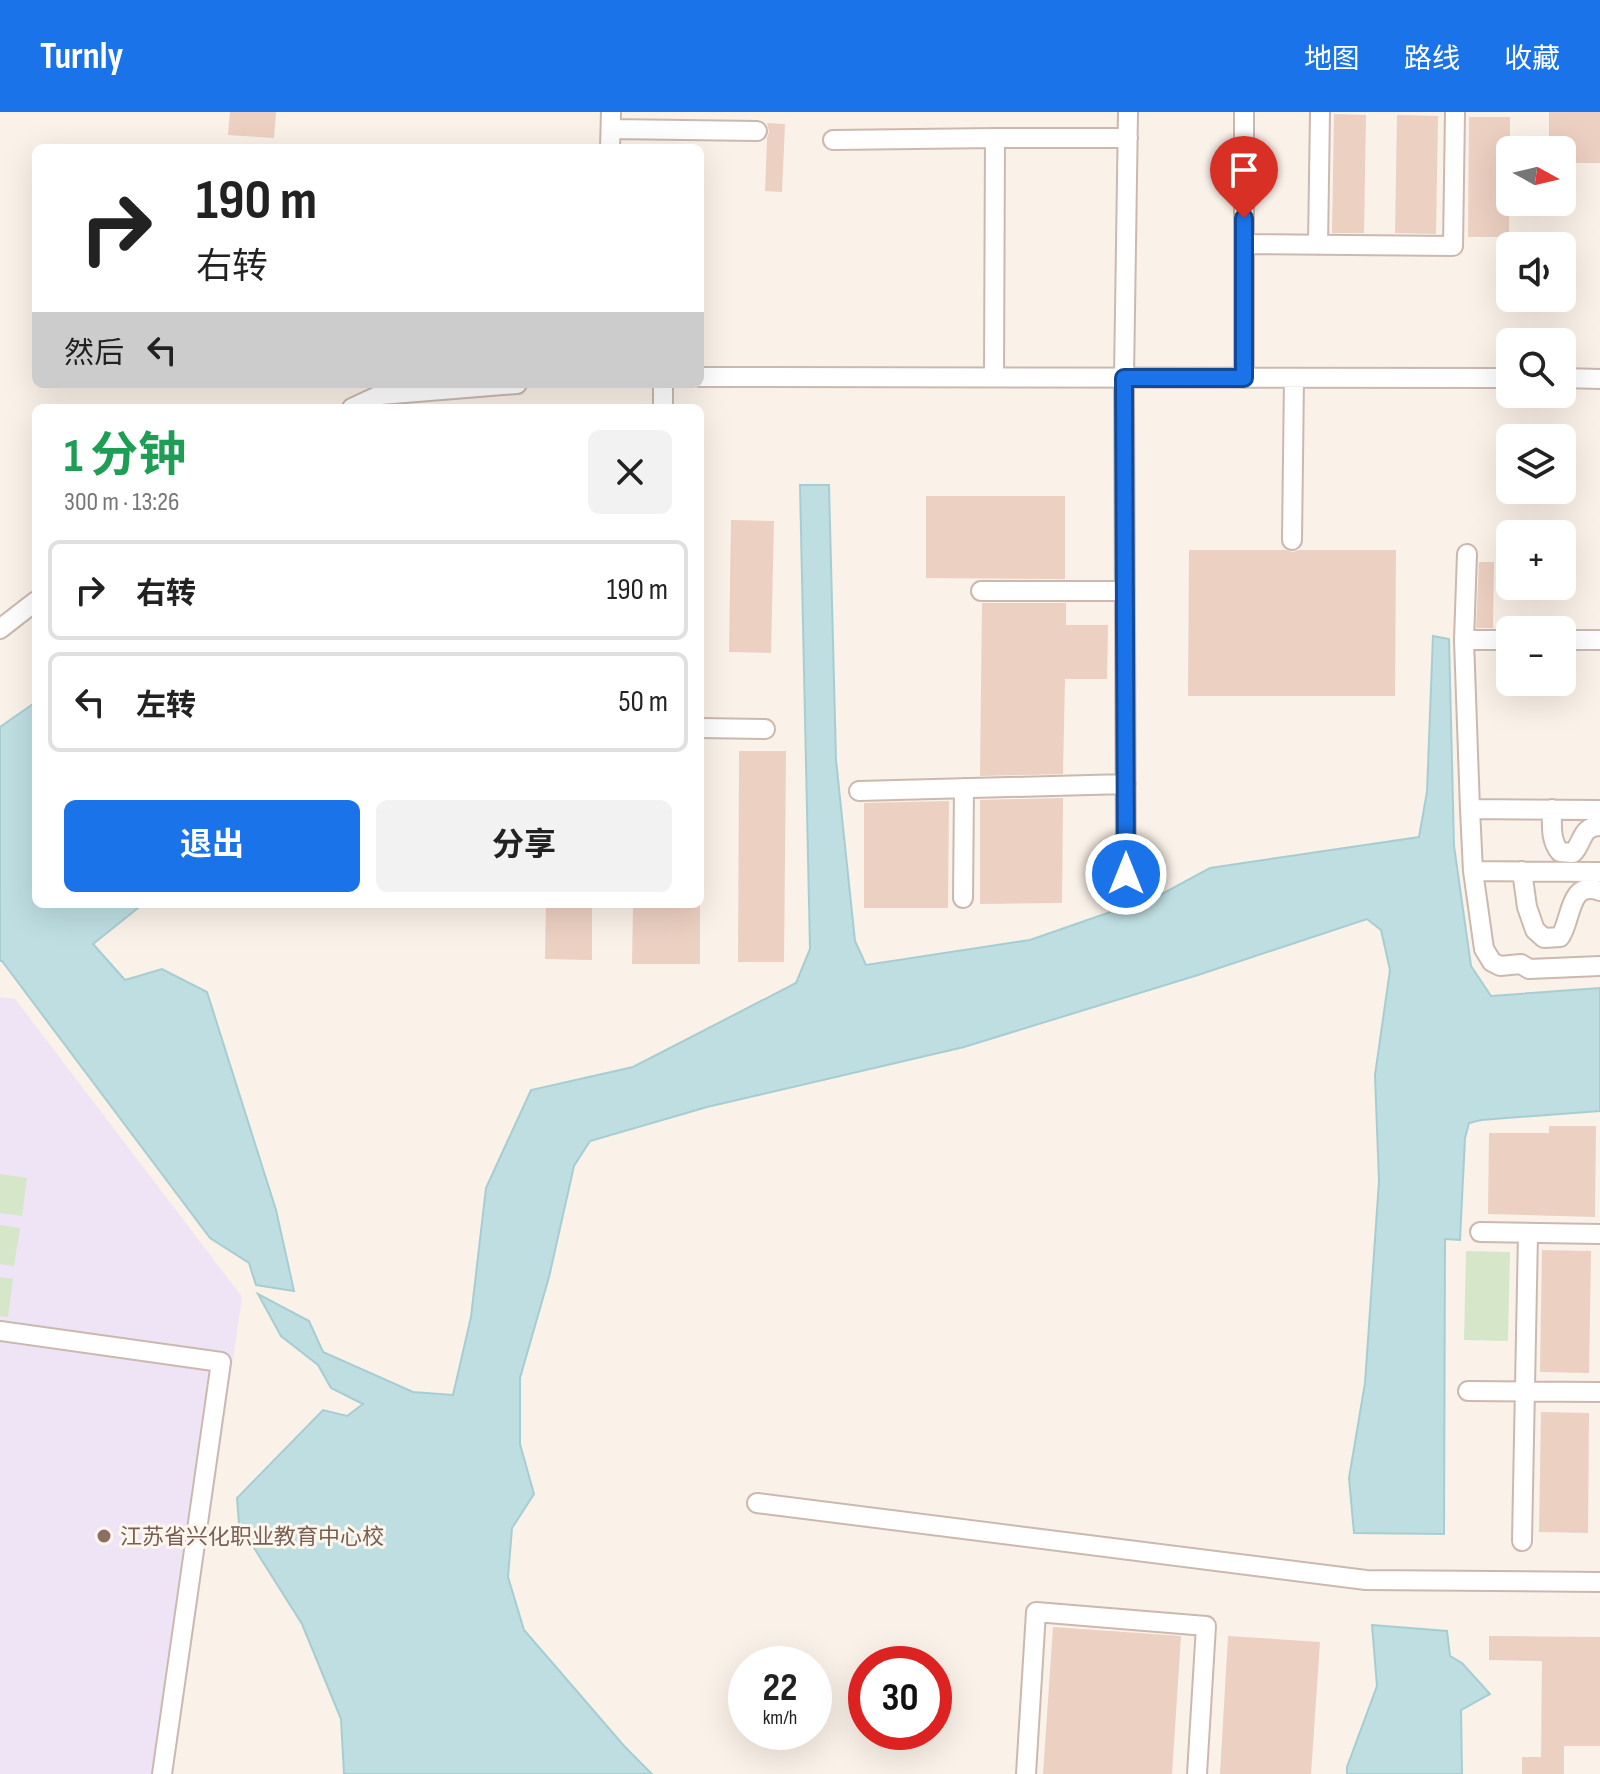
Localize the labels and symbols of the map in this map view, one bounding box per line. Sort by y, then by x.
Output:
pin [1210,136,1278,218]
north arrow [1496,136,1576,216]
position arrow [1084,832,1168,916]
place label: 江苏省兴化职业教育中心校 [120,1524,384,1551]
marker: 江苏省兴化职业教育中心校 [95,1527,113,1545]
speed limit sign: 30 [848,1646,952,1750]

